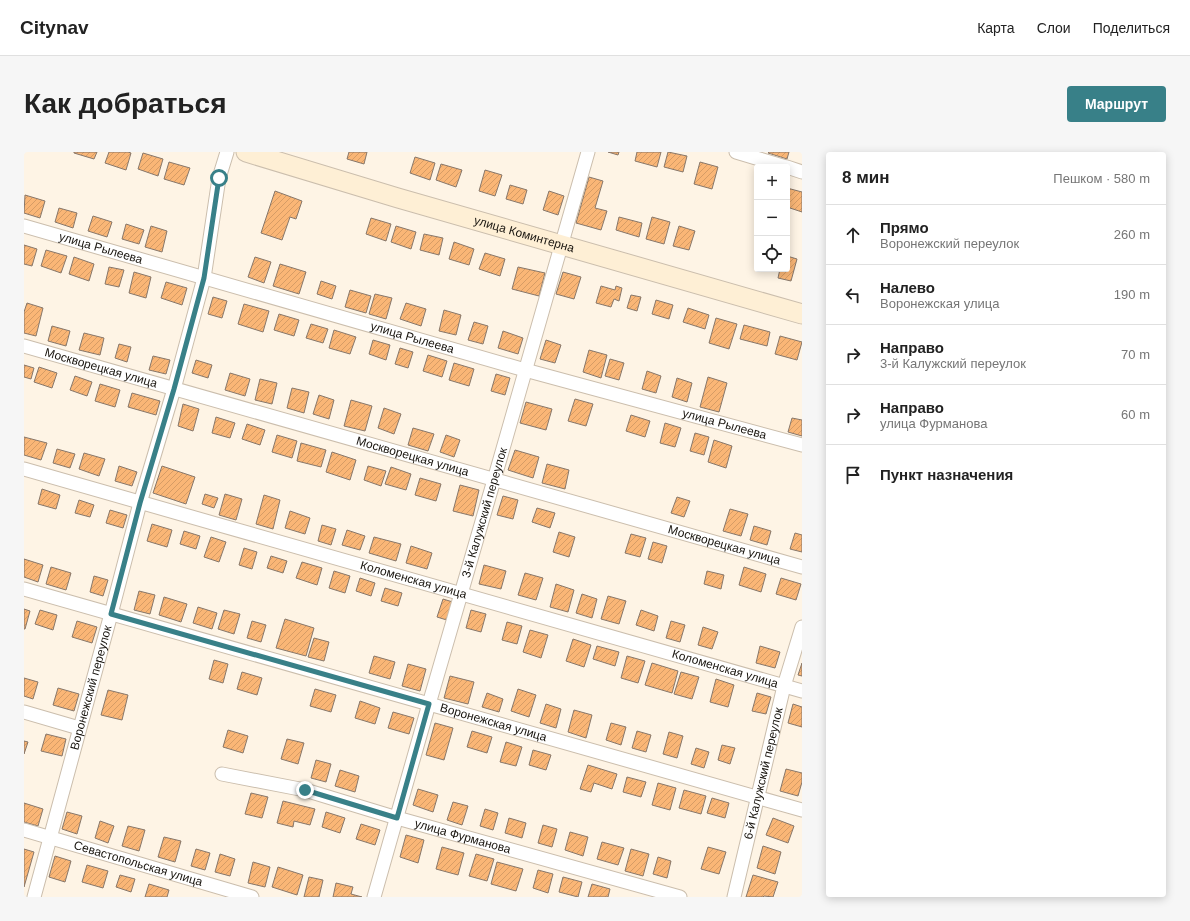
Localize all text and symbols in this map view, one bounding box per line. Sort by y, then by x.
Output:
text: Citynav [20,17,89,38]
text: Карта [977,20,1015,36]
text: Слои [1037,20,1071,36]
text: Поделиться [1093,20,1170,36]
button: Маршрут [1067,86,1166,122]
text: Как добраться [24,88,226,119]
map controls [754,164,790,272]
button: + [754,164,790,200]
text: 8 мин [842,168,889,187]
route start [210,169,228,187]
text: Пешком · 580 m [1053,171,1150,186]
button: − [754,200,790,236]
street label: улица Коминтерна [472,213,576,255]
text: Прямо [880,219,929,236]
icon: ahead [842,224,864,246]
text: 260 m [1114,227,1150,242]
street label: улица Рылеева [57,229,145,267]
button: locate [754,236,790,272]
text: Воронежский переулок [880,236,1019,251]
text: Налево [880,279,935,296]
icon: left [842,284,864,306]
text: 190 m [1114,287,1150,302]
text: Воронежская улица [880,296,999,311]
street label: улица Рылеева [369,319,456,356]
text: Направо [880,339,944,356]
icon: right [842,344,864,366]
street label: Москворецкая улица [43,345,159,391]
text: 70 m [1121,347,1150,362]
text: 3-й Калужский переулок [880,356,1026,371]
text: Направо [880,399,944,416]
icon: right [842,404,864,426]
street label: улица Рылеева [681,406,768,442]
text: 60 m [1121,407,1150,422]
text: улица Фурманова [880,416,987,431]
street label: Москворецкая улица [355,434,471,479]
street label: 3-й Калужский переулок [459,445,510,579]
icon: arrive [842,464,864,486]
text: Пункт назначения [880,466,1013,483]
street label: Москворецкая улица [666,522,782,568]
street label: Коломенская улица [359,558,469,602]
street label: Воронежский переулок [67,623,115,751]
street label: Коломенская улица [670,647,780,691]
street label: Воронежская улица [438,701,549,744]
street label: 6-й Калужский переулок [741,705,786,841]
route end [296,781,314,799]
street label: улица Фурманова [413,816,513,857]
street label: Севастопольская улица [72,838,205,889]

